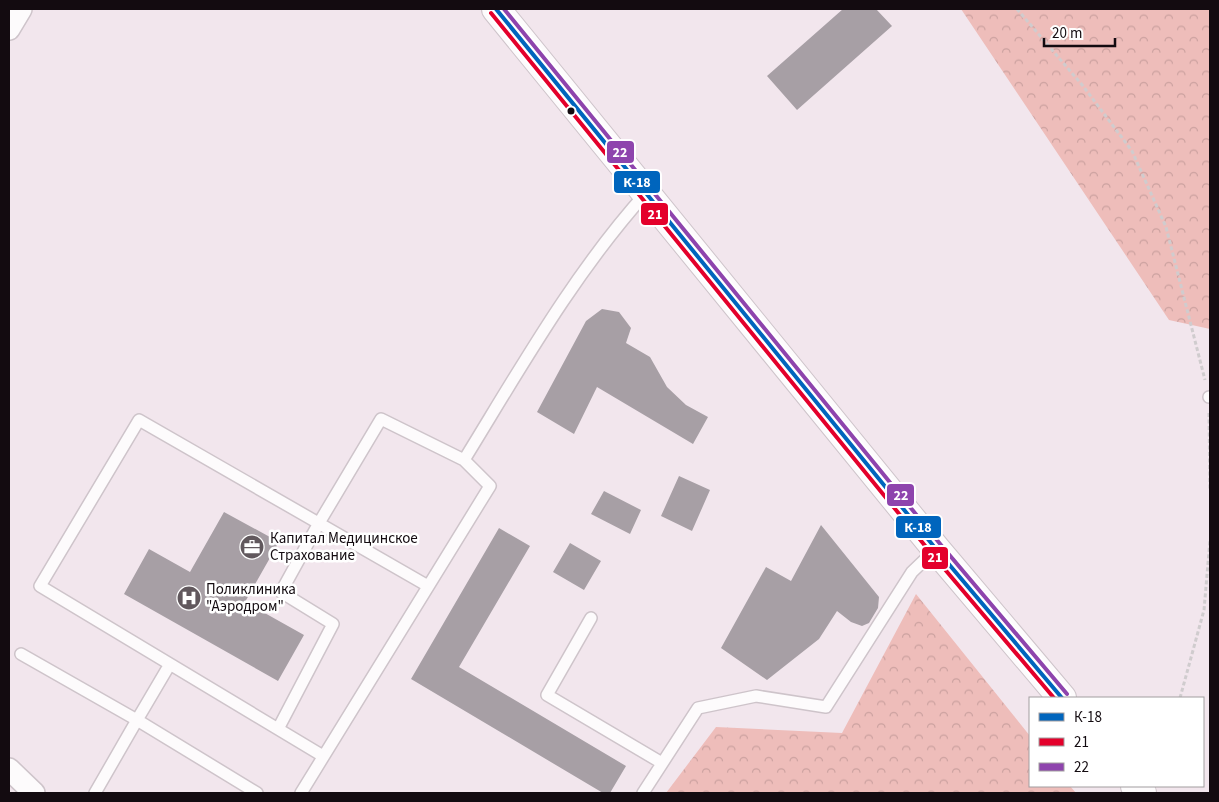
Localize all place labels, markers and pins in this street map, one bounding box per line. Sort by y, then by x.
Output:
unlabelled marker [566,106,576,116]
place label: Капитал Медицинское Страхование [270,528,418,566]
office icon: Капитал Медицинское Страхование [239,534,265,560]
place label: Поликлиника "Аэродром" [206,579,296,617]
hospital icon: Поликлиника "Аэродром" [176,585,202,611]

